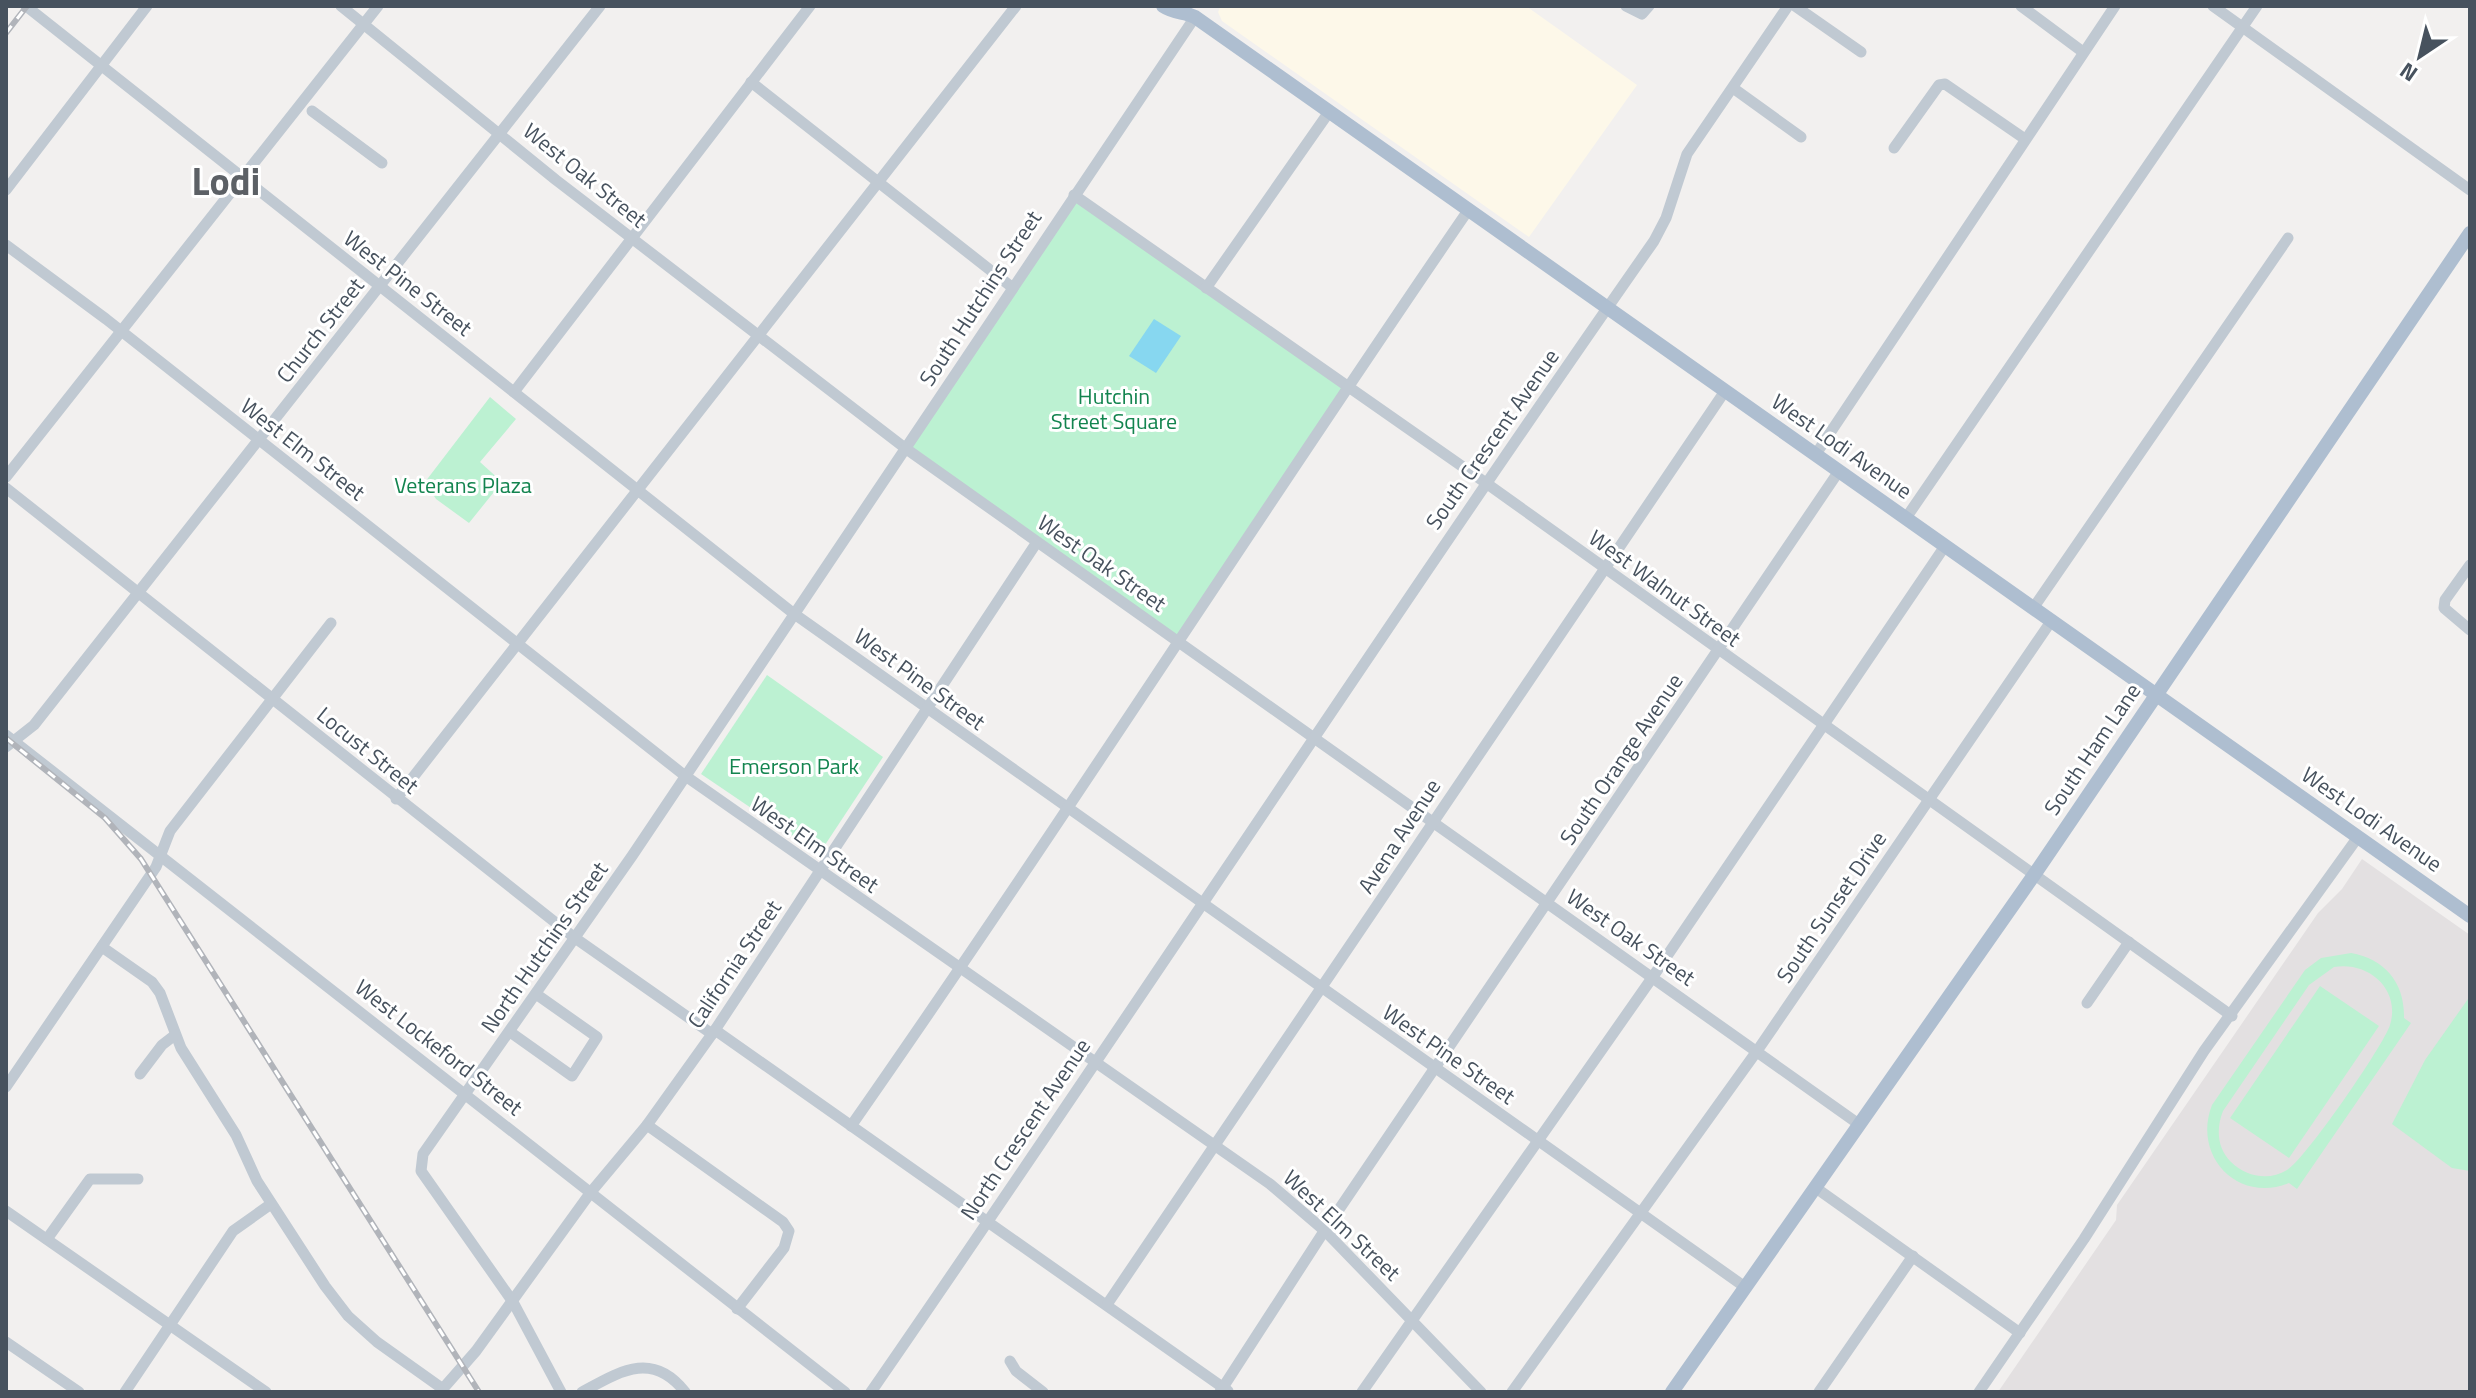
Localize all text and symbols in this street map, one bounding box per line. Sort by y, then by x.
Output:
north arrow [2380,16,2460,96]
text: N [2393,54,2425,91]
street label: West Oak Street [516,114,654,236]
district label: Lodi [192,152,260,210]
street label: South Hutchins Street [910,203,1050,393]
street label: West Pine Street [336,222,480,344]
street label: Church Street [268,270,372,390]
street label: South Crescent Avenue [1417,342,1567,536]
park label: Hutchin Street Square [1051,379,1177,438]
street label: West Lodi Avenue [1765,385,1919,507]
street label: West Elm Street [233,389,373,509]
park label: Veterans Plaza [394,468,532,502]
street label: West Oak Street [1031,506,1174,620]
street label: West Walnut Street [1582,521,1748,655]
street label: West Pine Street [847,620,993,739]
street label: South Orange Avenue [1551,666,1691,852]
street label: South Ham Lane [2035,676,2149,822]
street label: Locust Street [310,698,427,802]
park label: Emerson Park [729,749,859,783]
street label: West Lodi Avenue [2295,758,2449,880]
street label: Avena Avenue [1349,772,1449,900]
street label: West Elm Street [744,787,886,901]
street label: South Sunset Drive [1767,824,1895,990]
street label: North Hutchins Street [472,854,616,1040]
street label: West Oak Street [1560,880,1703,994]
street label: California Street [678,893,790,1035]
street label: West Lockeford Street [348,970,531,1124]
street label: West Pine Street [1376,996,1523,1113]
street label: North Crescent Avenue [951,1031,1099,1227]
street label: West Elm Street [1275,1161,1409,1289]

